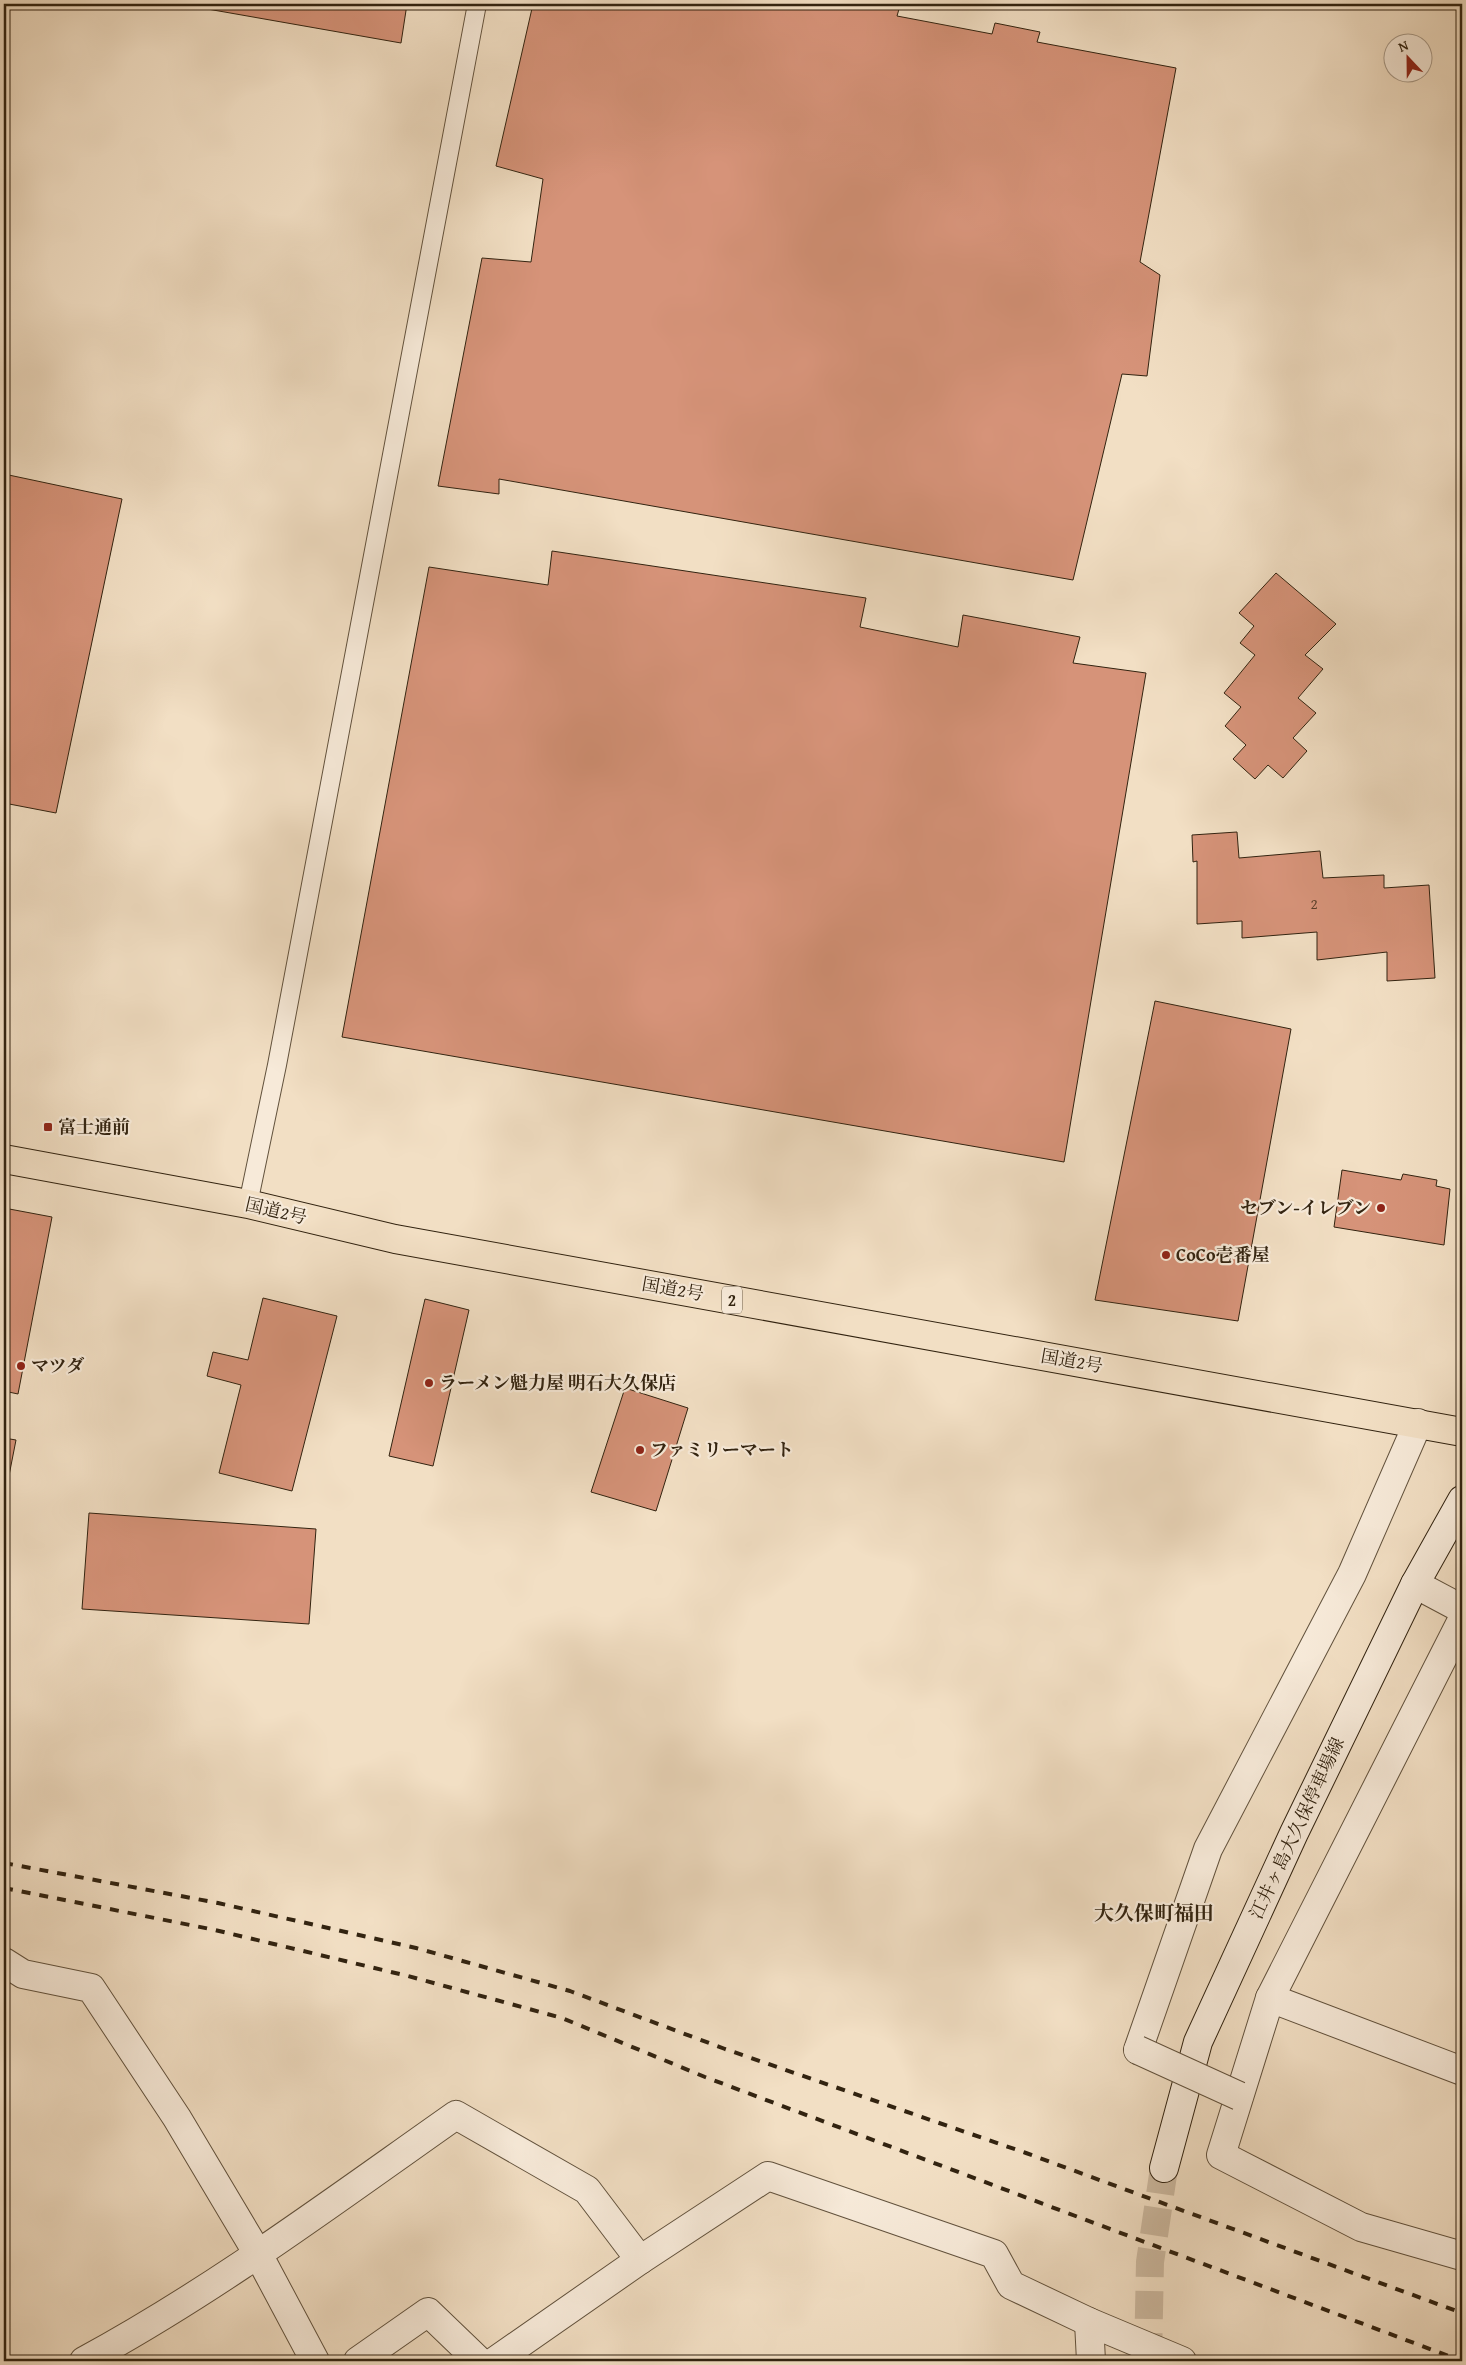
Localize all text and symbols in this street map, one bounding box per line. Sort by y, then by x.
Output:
north arrow [1384,32,1434,82]
text: N [1395,35,1412,57]
house number: 2 [1310,893,1318,914]
place label: 富士通前 [58,1113,130,1140]
marker: 富士通前 [42,1121,54,1133]
street label: 国道2号 [243,1190,310,1231]
place label: セブン-イレブン [1240,1194,1371,1221]
marker: セブン-イレブン [1375,1202,1387,1214]
place label: CoCo壱番屋 [1176,1241,1270,1268]
marker: CoCo壱番屋 [1160,1249,1172,1261]
street label: 国道2号 [640,1270,706,1307]
road number: 2 [722,1286,742,1314]
street label: 国道2号 [1039,1342,1105,1379]
place label: マツダ [31,1352,84,1379]
marker: マツダ [15,1360,27,1372]
place label: ラーメン魁力屋 明石大久保店 [439,1369,676,1396]
marker: ラーメン魁力屋 明石大久保店 [423,1377,435,1389]
place label: ファミリーマート [650,1436,794,1463]
marker: ファミリーマート [634,1444,646,1456]
street label: 江井ヶ島大久保停車場線 [1242,1732,1351,1923]
district label: 大久保町福田 [1094,1898,1214,1927]

